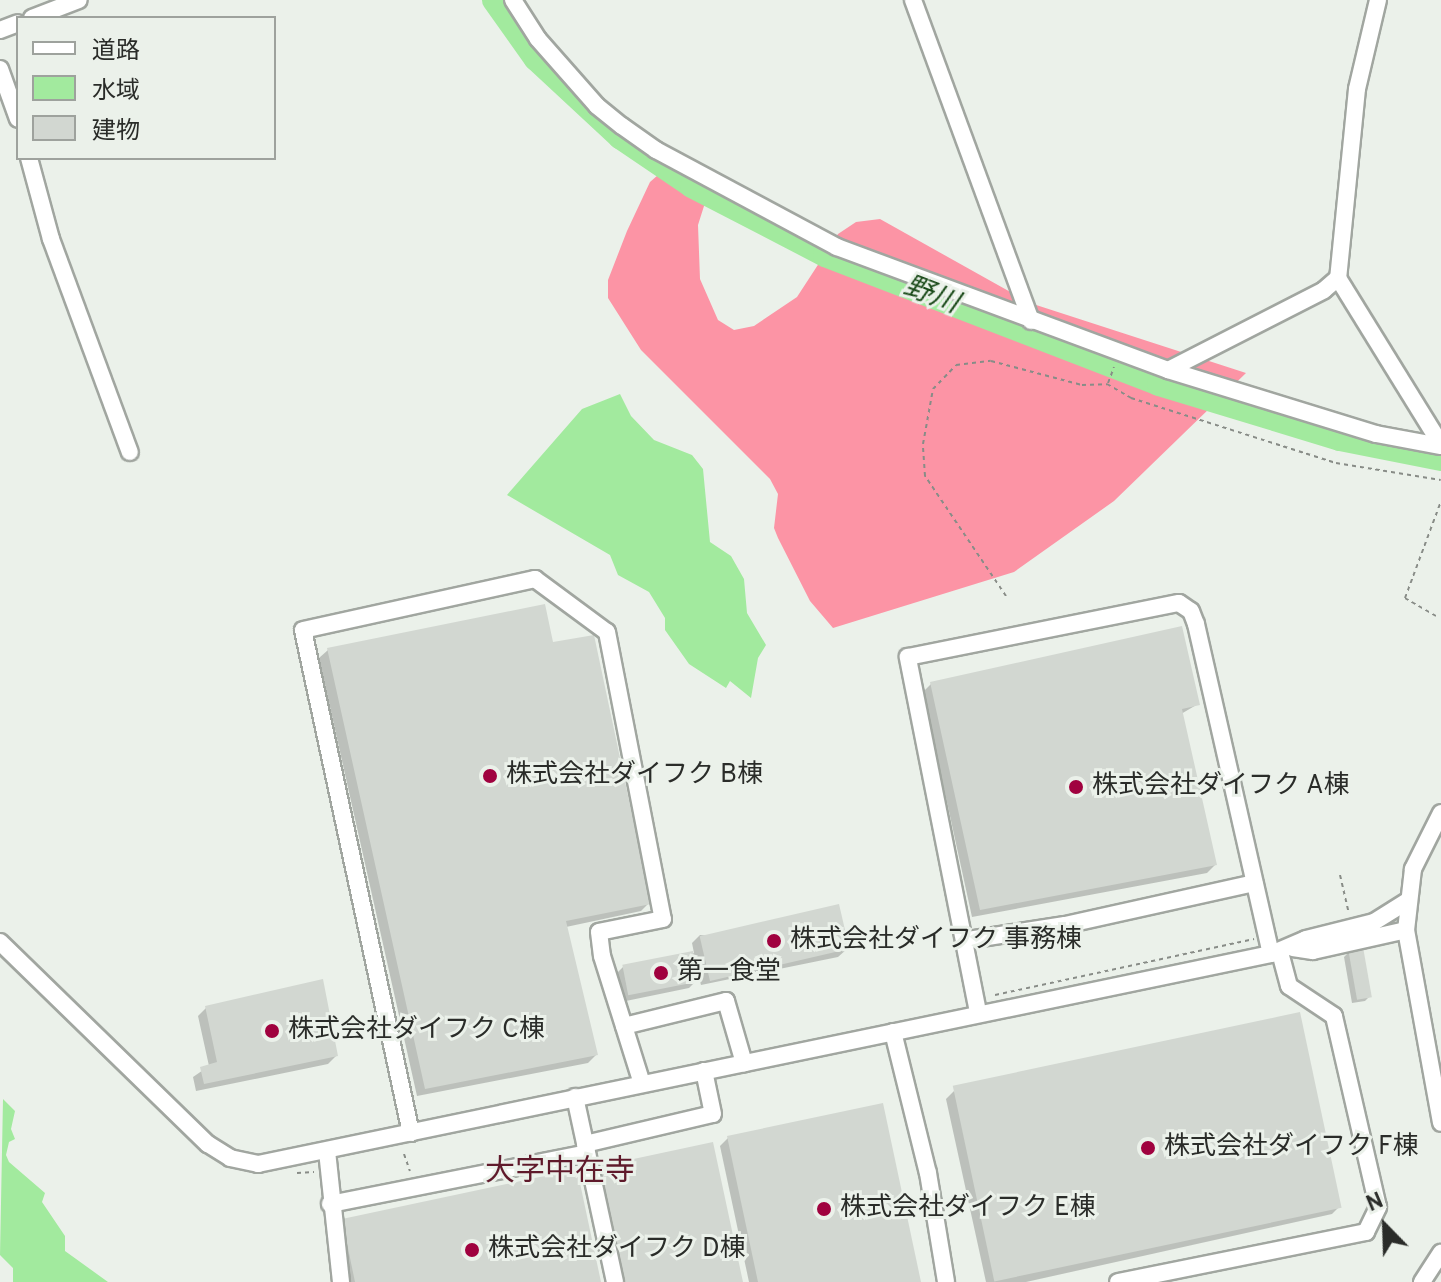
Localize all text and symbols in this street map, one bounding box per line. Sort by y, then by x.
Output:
legend [16,16,276,160]
text: 道路 [92,37,140,67]
text: 水域 [92,77,140,107]
text: 建物 [92,117,140,147]
water label: 野川 [899,270,963,322]
place label: 株式会社ダイフク B棟 [506,760,763,792]
marker: 株式会社ダイフク B棟 [481,767,499,785]
place label: 株式会社ダイフク A棟 [1092,771,1350,803]
marker: 株式会社ダイフク A棟 [1067,778,1085,796]
place label: 株式会社ダイフク 事務棟 [790,925,1082,957]
marker: 株式会社ダイフク 事務棟 [765,932,783,950]
place label: 第一食堂 [677,957,781,989]
marker: 第一食堂 [652,964,670,982]
place label: 株式会社ダイフク C棟 [288,1015,545,1047]
marker: 株式会社ダイフク C棟 [263,1022,281,1040]
place label: 株式会社ダイフク F棟 [1164,1132,1419,1164]
marker: 株式会社ダイフク F棟 [1139,1139,1157,1157]
district label: 大字中在寺 [485,1155,635,1191]
north arrow [1345,1186,1425,1266]
text: N [1363,1188,1388,1219]
place label: 株式会社ダイフク E棟 [840,1193,1096,1225]
marker: 株式会社ダイフク E棟 [815,1200,833,1218]
place label: 株式会社ダイフク D棟 [488,1234,746,1266]
marker: 株式会社ダイフク D棟 [463,1241,481,1259]

